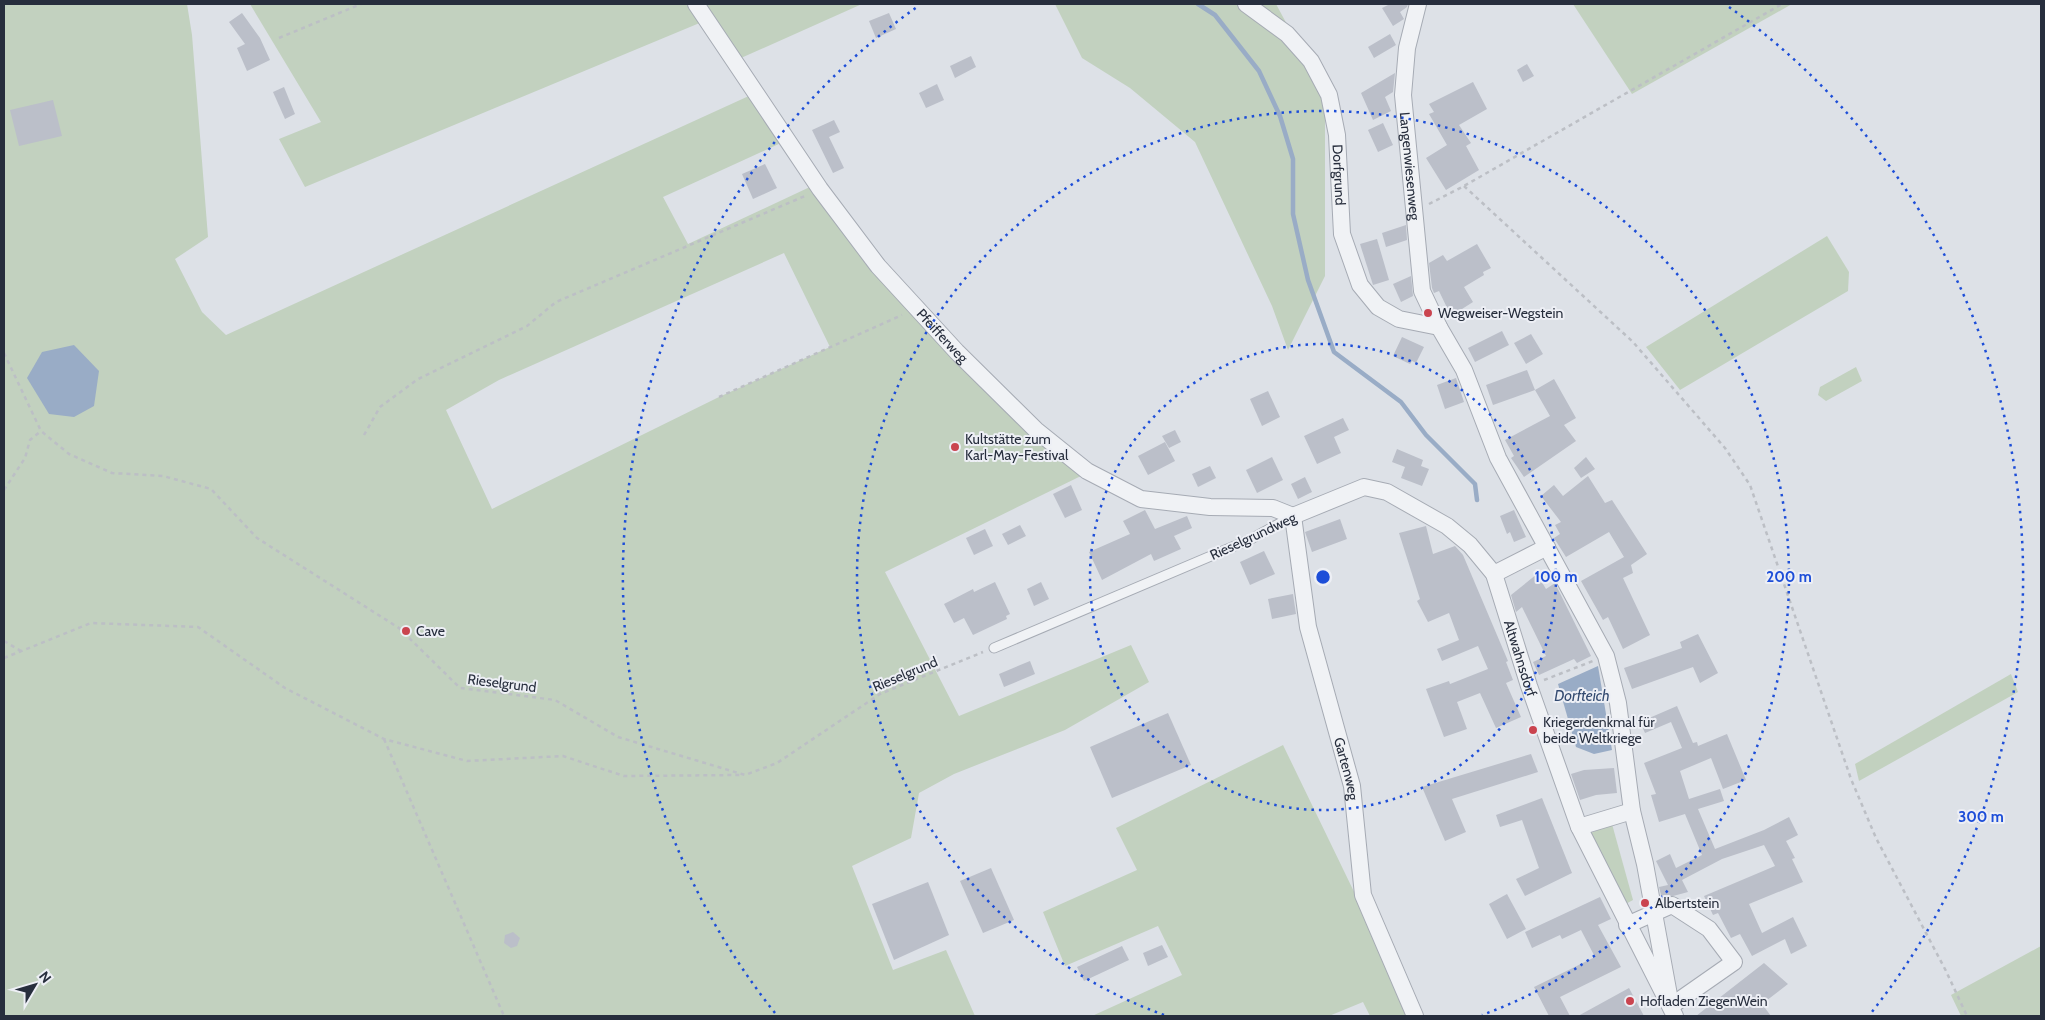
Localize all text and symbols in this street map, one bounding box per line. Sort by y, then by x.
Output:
street label: Langenwiesenweg [1396,111,1424,222]
street label: Dorfgrund [1328,144,1350,206]
place label: Wegweiser-Wegstein [1438,304,1563,322]
street label: Pfeifferweg [913,305,973,368]
marker: Wegweiser-Wegstein [1422,307,1434,319]
place label: Kultstätte zum Karl-May-Festival [965,430,1069,464]
marker: Kultstätte zum Karl-May-Festival [949,441,961,453]
street label: Rieselgrundweg [1207,508,1300,564]
centre of rings [1314,568,1332,586]
text: 100 m [1534,568,1578,586]
text: 200 m [1766,568,1812,586]
street label: Altwahnsdorf [1500,618,1541,699]
place label: Cave [416,622,445,640]
marker: Cave [400,625,412,637]
street label: Rieselgrund [870,652,940,696]
street label: Rieselgrund [467,670,537,696]
water label: Dorfteich [1554,687,1610,705]
place label: Kriegerdenkmal für beide Weltkriege [1543,713,1655,747]
marker: Kriegerdenkmal für beide Weltkriege [1527,724,1539,736]
street label: Gartenweg [1330,735,1362,802]
text: 300 m [1958,808,2004,826]
place label: Albertstein [1655,894,1720,912]
marker: Albertstein [1639,897,1651,909]
north arrow [10,960,60,1010]
text: N [35,968,55,986]
place label: Hofladen ZiegenWein [1640,992,1768,1010]
marker: Hofladen ZiegenWein [1624,995,1636,1007]

